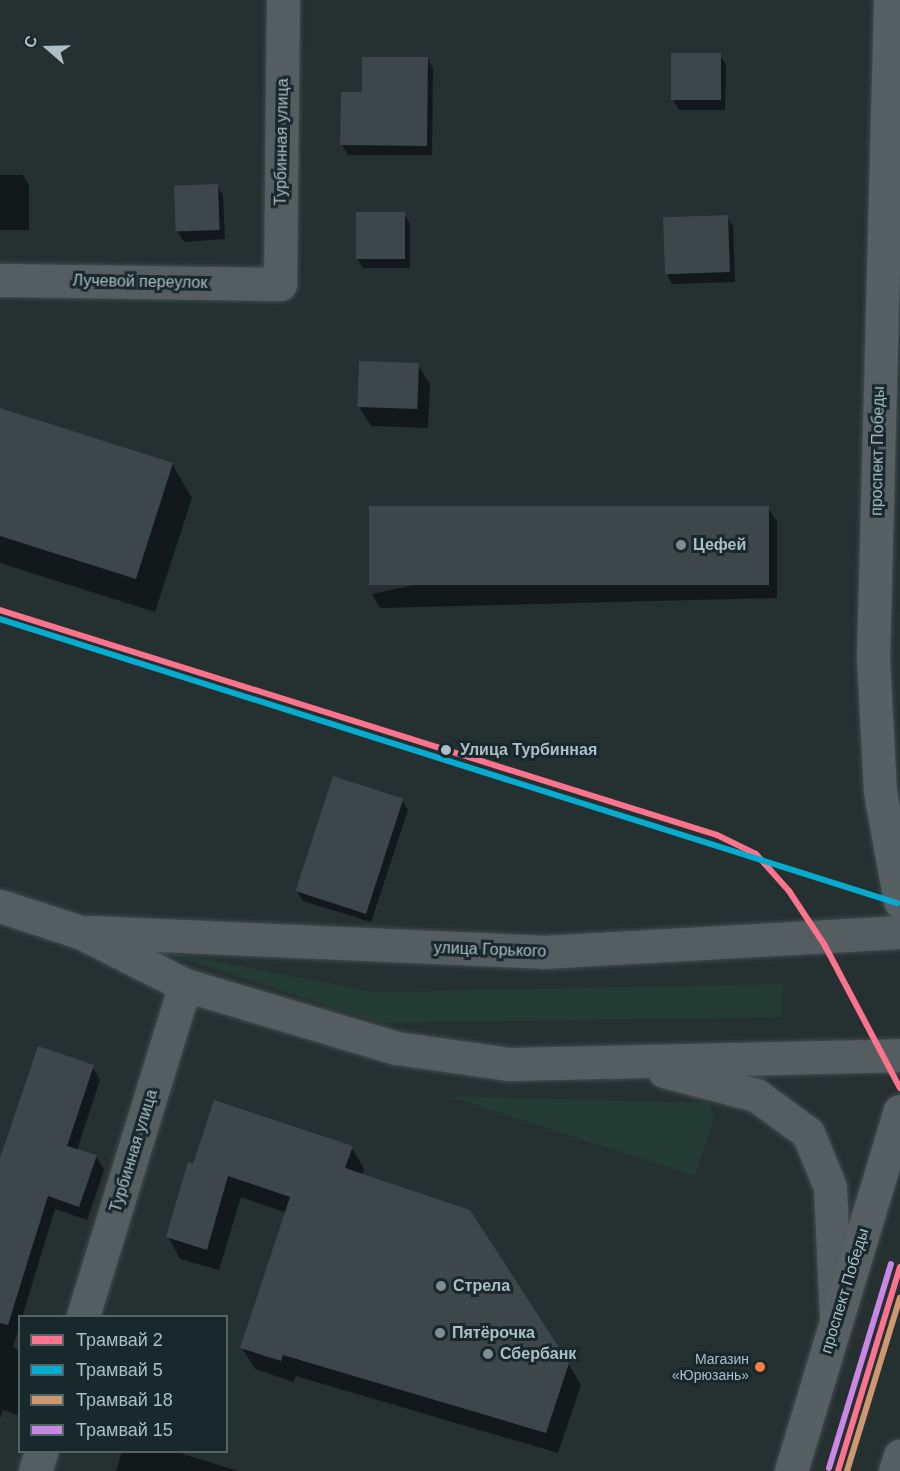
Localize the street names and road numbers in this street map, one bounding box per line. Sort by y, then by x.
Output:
street label: Турбинная улица [271,78,293,206]
street label: Лучевой переулок [72,271,208,293]
street label: проспект Победы [867,386,889,516]
street label: улица Горького [433,938,547,962]
street label: Турбинная улица [106,1087,162,1215]
street label: проспект Победы [817,1226,873,1356]

